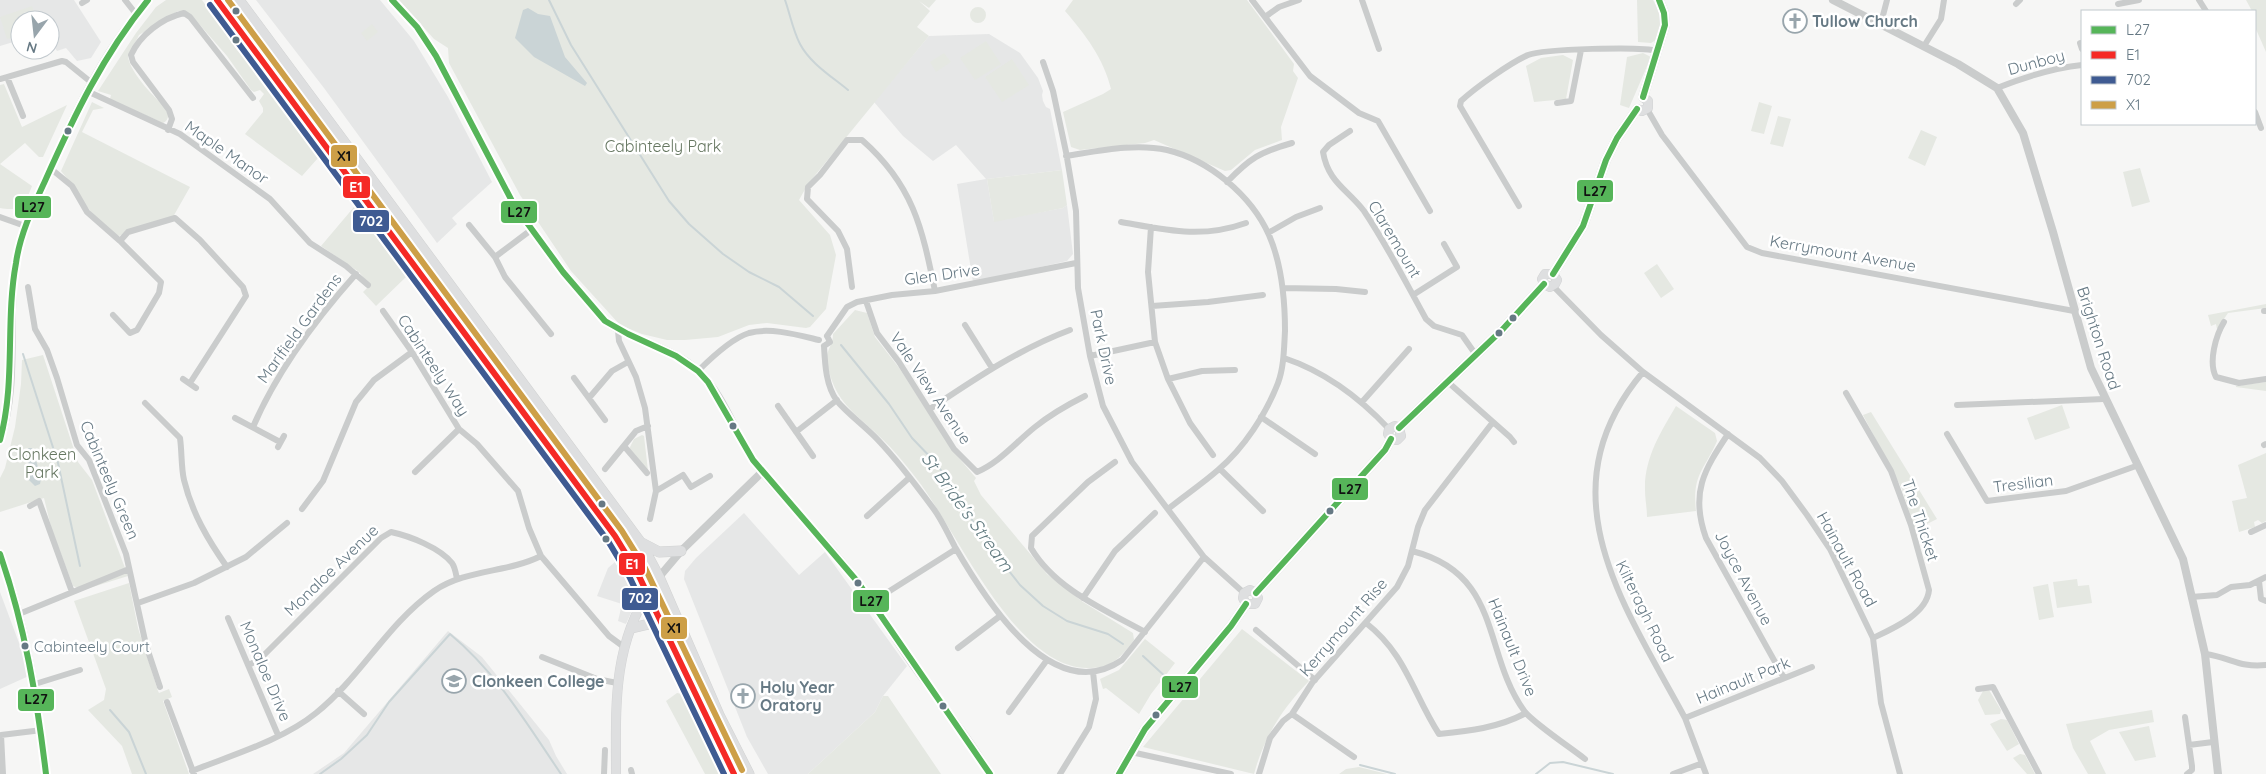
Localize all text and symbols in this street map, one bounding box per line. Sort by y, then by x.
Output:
unlabelled marker [231,6,241,16]
church icon: Tullow Church [1782,8,1808,34]
north arrow [10,10,60,60]
legend [2081,10,2256,125]
place label: Tullow Church [1812,11,1918,31]
text: L27 [2126,20,2150,39]
unlabelled marker [231,35,241,45]
text: N [24,38,39,58]
street label: Dunboy [2005,45,2067,79]
text: E1 [2126,45,2140,64]
text: 702 [2126,70,2151,89]
text: X1 [2126,95,2141,114]
street label: Maple Manor [181,116,273,188]
unlabelled marker [63,126,73,136]
park label: Cabinteely Park [605,136,721,156]
line badge: X1 [330,144,358,168]
text: X1 [337,147,351,165]
line badge: E1 [342,175,371,199]
text: E1 [349,178,363,196]
line badge: L27 [1576,179,1614,203]
text: L27 [1583,182,1607,200]
line badge: L27 [14,195,52,219]
street label: Claremount [1364,197,1426,281]
text: L27 [21,198,45,216]
line badge: L27 [500,200,538,224]
text: L27 [507,203,531,221]
line badge: 702 [352,209,390,233]
text: 702 [359,212,383,230]
street label: Kerrymount Avenue [1768,230,1918,276]
street label: Glen Drive [903,259,981,289]
street label: Marlfield Gardens [252,269,346,387]
street label: Brighton Road [2073,284,2125,392]
street label: Park Drive [1086,307,1122,387]
street label: Cabinteely Way [394,311,474,419]
unlabelled marker [1508,313,1518,323]
street label: Vale View Avenue [886,328,976,448]
unlabelled marker [1494,328,1504,338]
street label: Cabinteely Green [76,418,144,542]
unlabelled marker [728,421,738,431]
park label: Clonkeen Park [8,444,76,482]
water label: St Bride's Stream [916,448,1019,576]
street label: Tresilian [1992,469,2054,497]
street label: The Thicket [1898,476,1944,564]
line badge: L27 [1331,477,1369,501]
text: L27 [1338,480,1362,498]
unlabelled marker [597,499,607,509]
unlabelled marker [1325,506,1335,516]
street label: Hainault Road [1813,508,1881,610]
street label: Monaloe Avenue [280,520,382,620]
street label: Joyce Avenue [1711,527,1777,629]
unlabelled marker [601,534,611,544]
line badge: E1 [618,552,646,576]
text: E1 [625,555,639,573]
street label: Kilteragh Road [1612,557,1678,665]
street label: Kerrymount Rise [1295,574,1391,680]
unlabelled marker [853,578,863,588]
line badge: 702 [621,587,659,611]
text: 702 [628,589,652,607]
line badge: L27 [852,589,890,613]
text: L27 [859,592,883,610]
street label: Hainault Drive [1484,595,1542,699]
line badge: X1 [660,616,688,640]
street label: Monaloe Drive [236,618,296,724]
text: X1 [667,619,681,637]
place label: Cabinteely Court [34,637,150,656]
marker: Cabinteely Court [20,641,30,651]
street label: Hainault Park [1693,652,1793,708]
school or university icon: Clonkeen College [441,668,467,694]
place label: Clonkeen College [472,671,605,691]
line badge: L27 [1161,675,1199,699]
place label: Holy Year Oratory [760,677,835,715]
text: L27 [1168,678,1192,696]
church icon: Holy Year Oratory [730,683,756,709]
line badge: L27 [17,688,55,712]
text: L27 [24,690,48,708]
unlabelled marker [938,701,948,711]
unlabelled marker [1151,710,1161,720]

